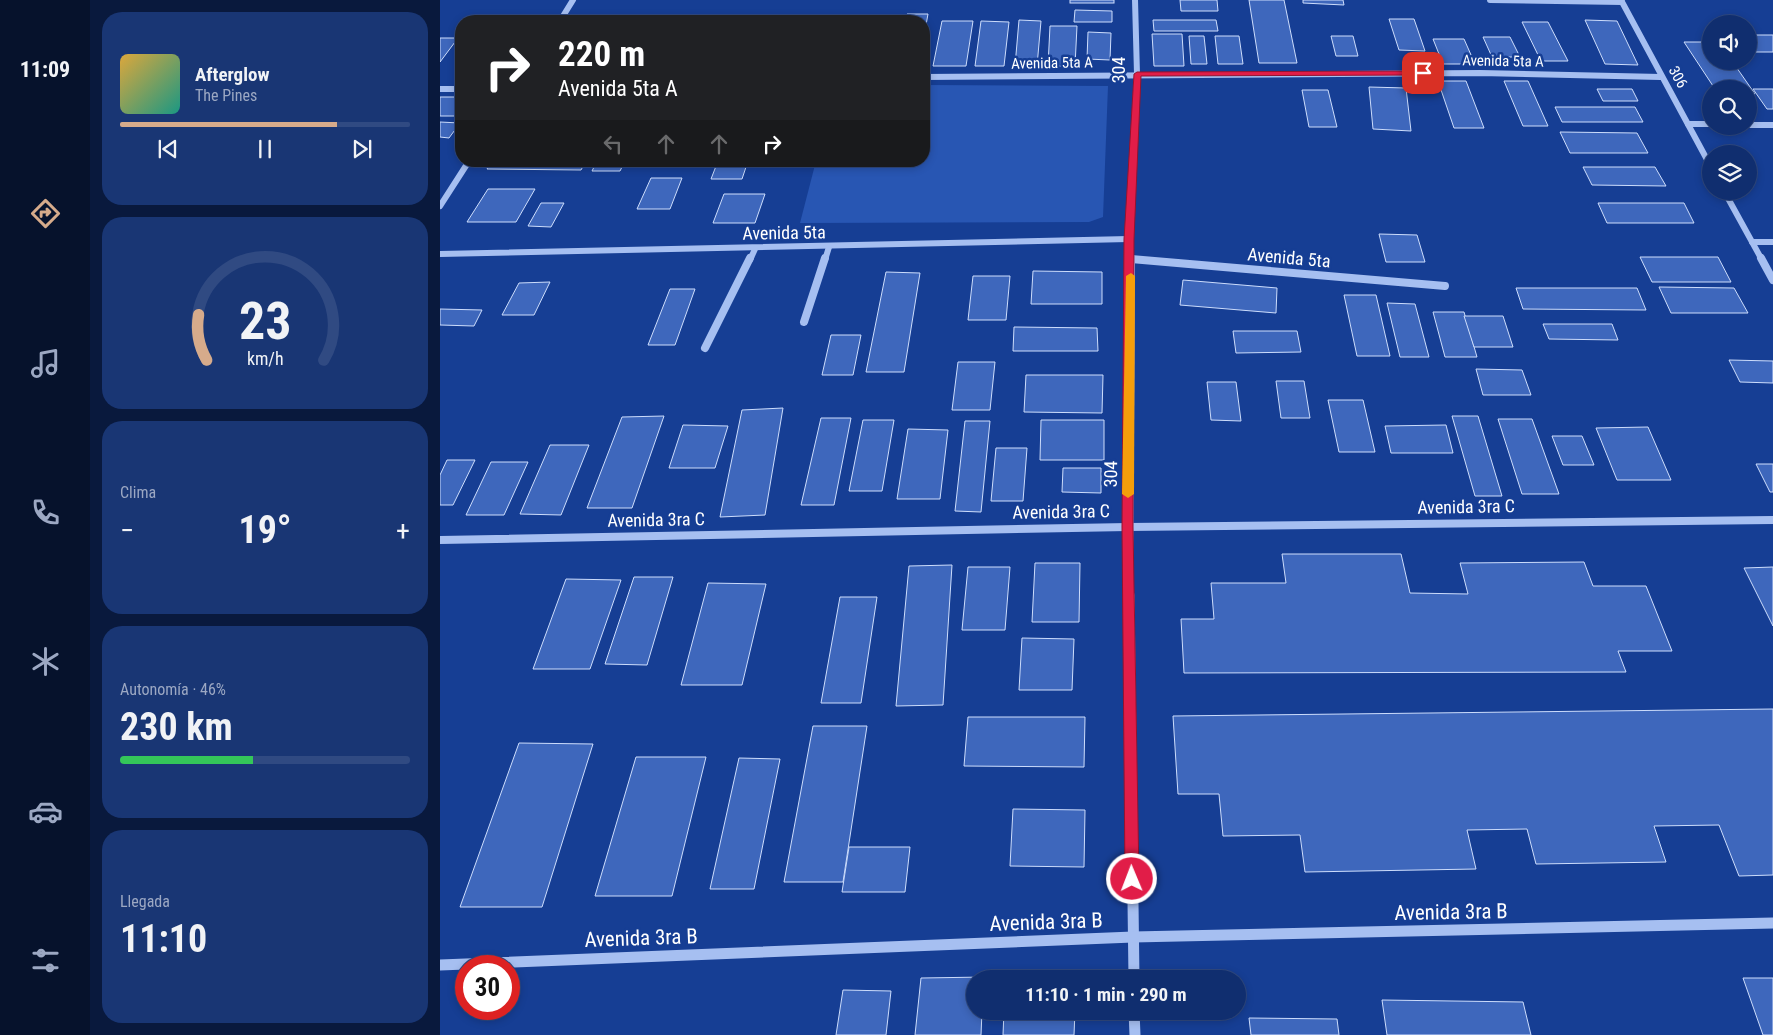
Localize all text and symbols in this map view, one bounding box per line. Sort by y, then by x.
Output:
map controls [1702,15,1757,200]
button: sound [1702,15,1757,70]
text: 220 m [558,34,645,75]
icon: right [475,35,540,100]
street label: Avenida 5ta A [1462,51,1544,71]
pin [1402,52,1444,94]
street label: Avenida 5ta A [1011,53,1093,73]
text: 11:09 [20,57,70,82]
street label: 304 [1108,57,1129,83]
icon: arrive [1409,59,1437,87]
text: Afterglow [195,63,269,86]
street label: 306 [1665,63,1691,91]
text: Avenida 5ta A [558,76,678,101]
button: search [1702,80,1757,135]
text: The Pines [195,86,257,105]
icon: left [599,130,627,158]
icon: ahead [652,130,680,158]
icon: ahead [705,130,733,158]
icon: right [758,130,786,158]
icon: previous [154,135,182,163]
icon: pause [251,135,279,163]
icon: next [348,135,376,163]
button: layers [1702,145,1757,200]
icon: directions [28,196,63,231]
street label: Avenida 5ta [742,221,826,244]
street label: Avenida 5ta [1247,243,1331,272]
text: 23 [239,291,291,352]
icon: music [28,346,63,381]
text: km/h [247,348,283,369]
street label: 304 [1100,460,1121,488]
text: Clima [120,483,156,502]
icon: phone [28,495,63,530]
street label: Avenida 3ra C [1417,495,1515,518]
street label: Avenida 3ra C [1012,500,1110,523]
text: 19° [238,508,292,552]
street label: Avenida 3ra C [607,508,705,531]
text: − [120,514,134,547]
text: + [396,514,410,547]
icon: climate [28,644,63,679]
text: Autonomía · 46% [120,680,226,699]
text: 230 km [120,705,233,749]
icon: car [28,794,63,829]
position arrow [1105,852,1157,904]
text: Llegada [120,892,170,911]
street label: Avenida 3ra B [1394,899,1508,925]
street label: Avenida 3ra B [989,908,1103,936]
text: 11:10 [120,917,207,961]
street label: Avenida 3ra B [584,924,698,952]
icon: filters [28,943,63,978]
speed limit sign: 30 [455,955,520,1020]
text: 11:10 · 1 min · 290 m [1025,983,1187,1006]

